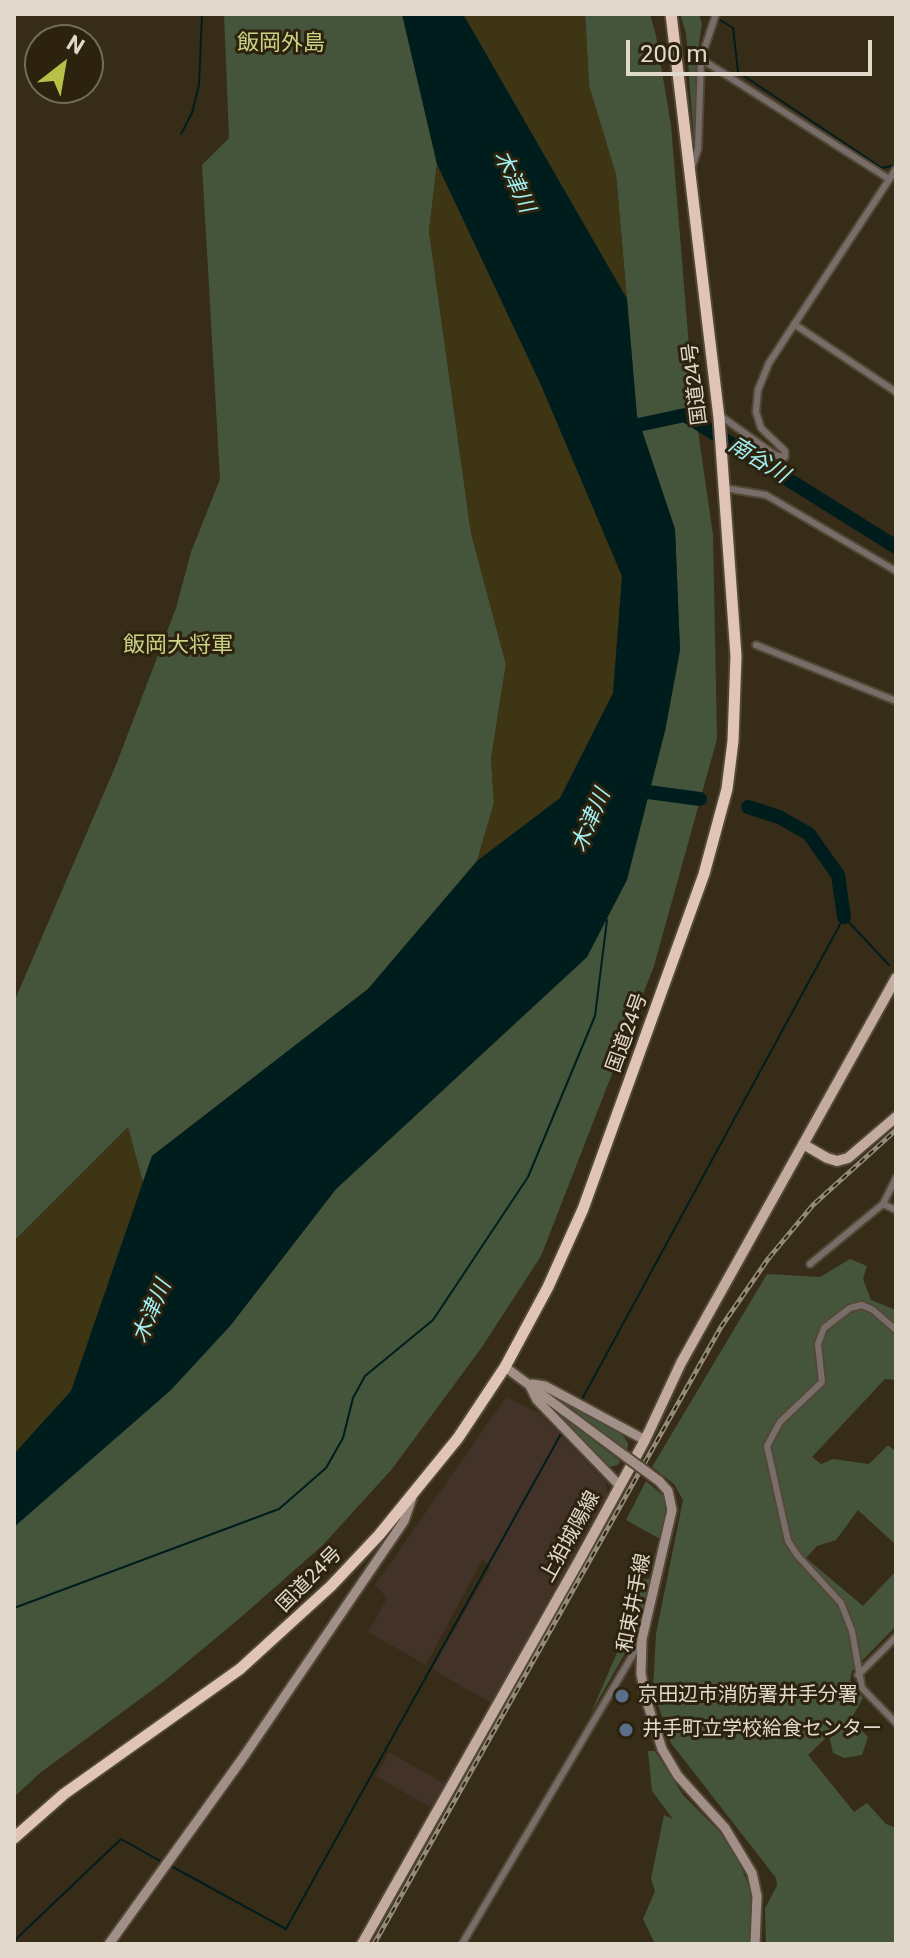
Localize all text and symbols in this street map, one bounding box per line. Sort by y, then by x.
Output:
north arrow [24,24,104,104]
scale bar [630,24,876,74]
text: N [62,30,89,59]
district label: 飯岡外島 [237,31,325,57]
text: 200 m [640,40,707,68]
water label: 木津川 [487,147,539,217]
street label: 国道24号 [679,342,713,426]
water label: 南谷川 [723,432,793,490]
district label: 飯岡大将軍 [123,633,233,659]
water label: 木津川 [567,785,617,857]
street label: 国道24号 [603,990,653,1076]
water label: 木津川 [128,1276,178,1348]
street label: 上狛城陽線 [536,1487,606,1587]
street label: 国道24号 [272,1542,348,1618]
street label: 和束井手線 [614,1552,656,1654]
place label: 京田辺市消防署井手分署 [638,1684,858,1708]
marker: 京田辺市消防署井手分署 [613,1687,631,1705]
place label: 井手町立学校給食センター [642,1718,882,1742]
marker: 井手町立学校給食センター [617,1721,635,1739]

